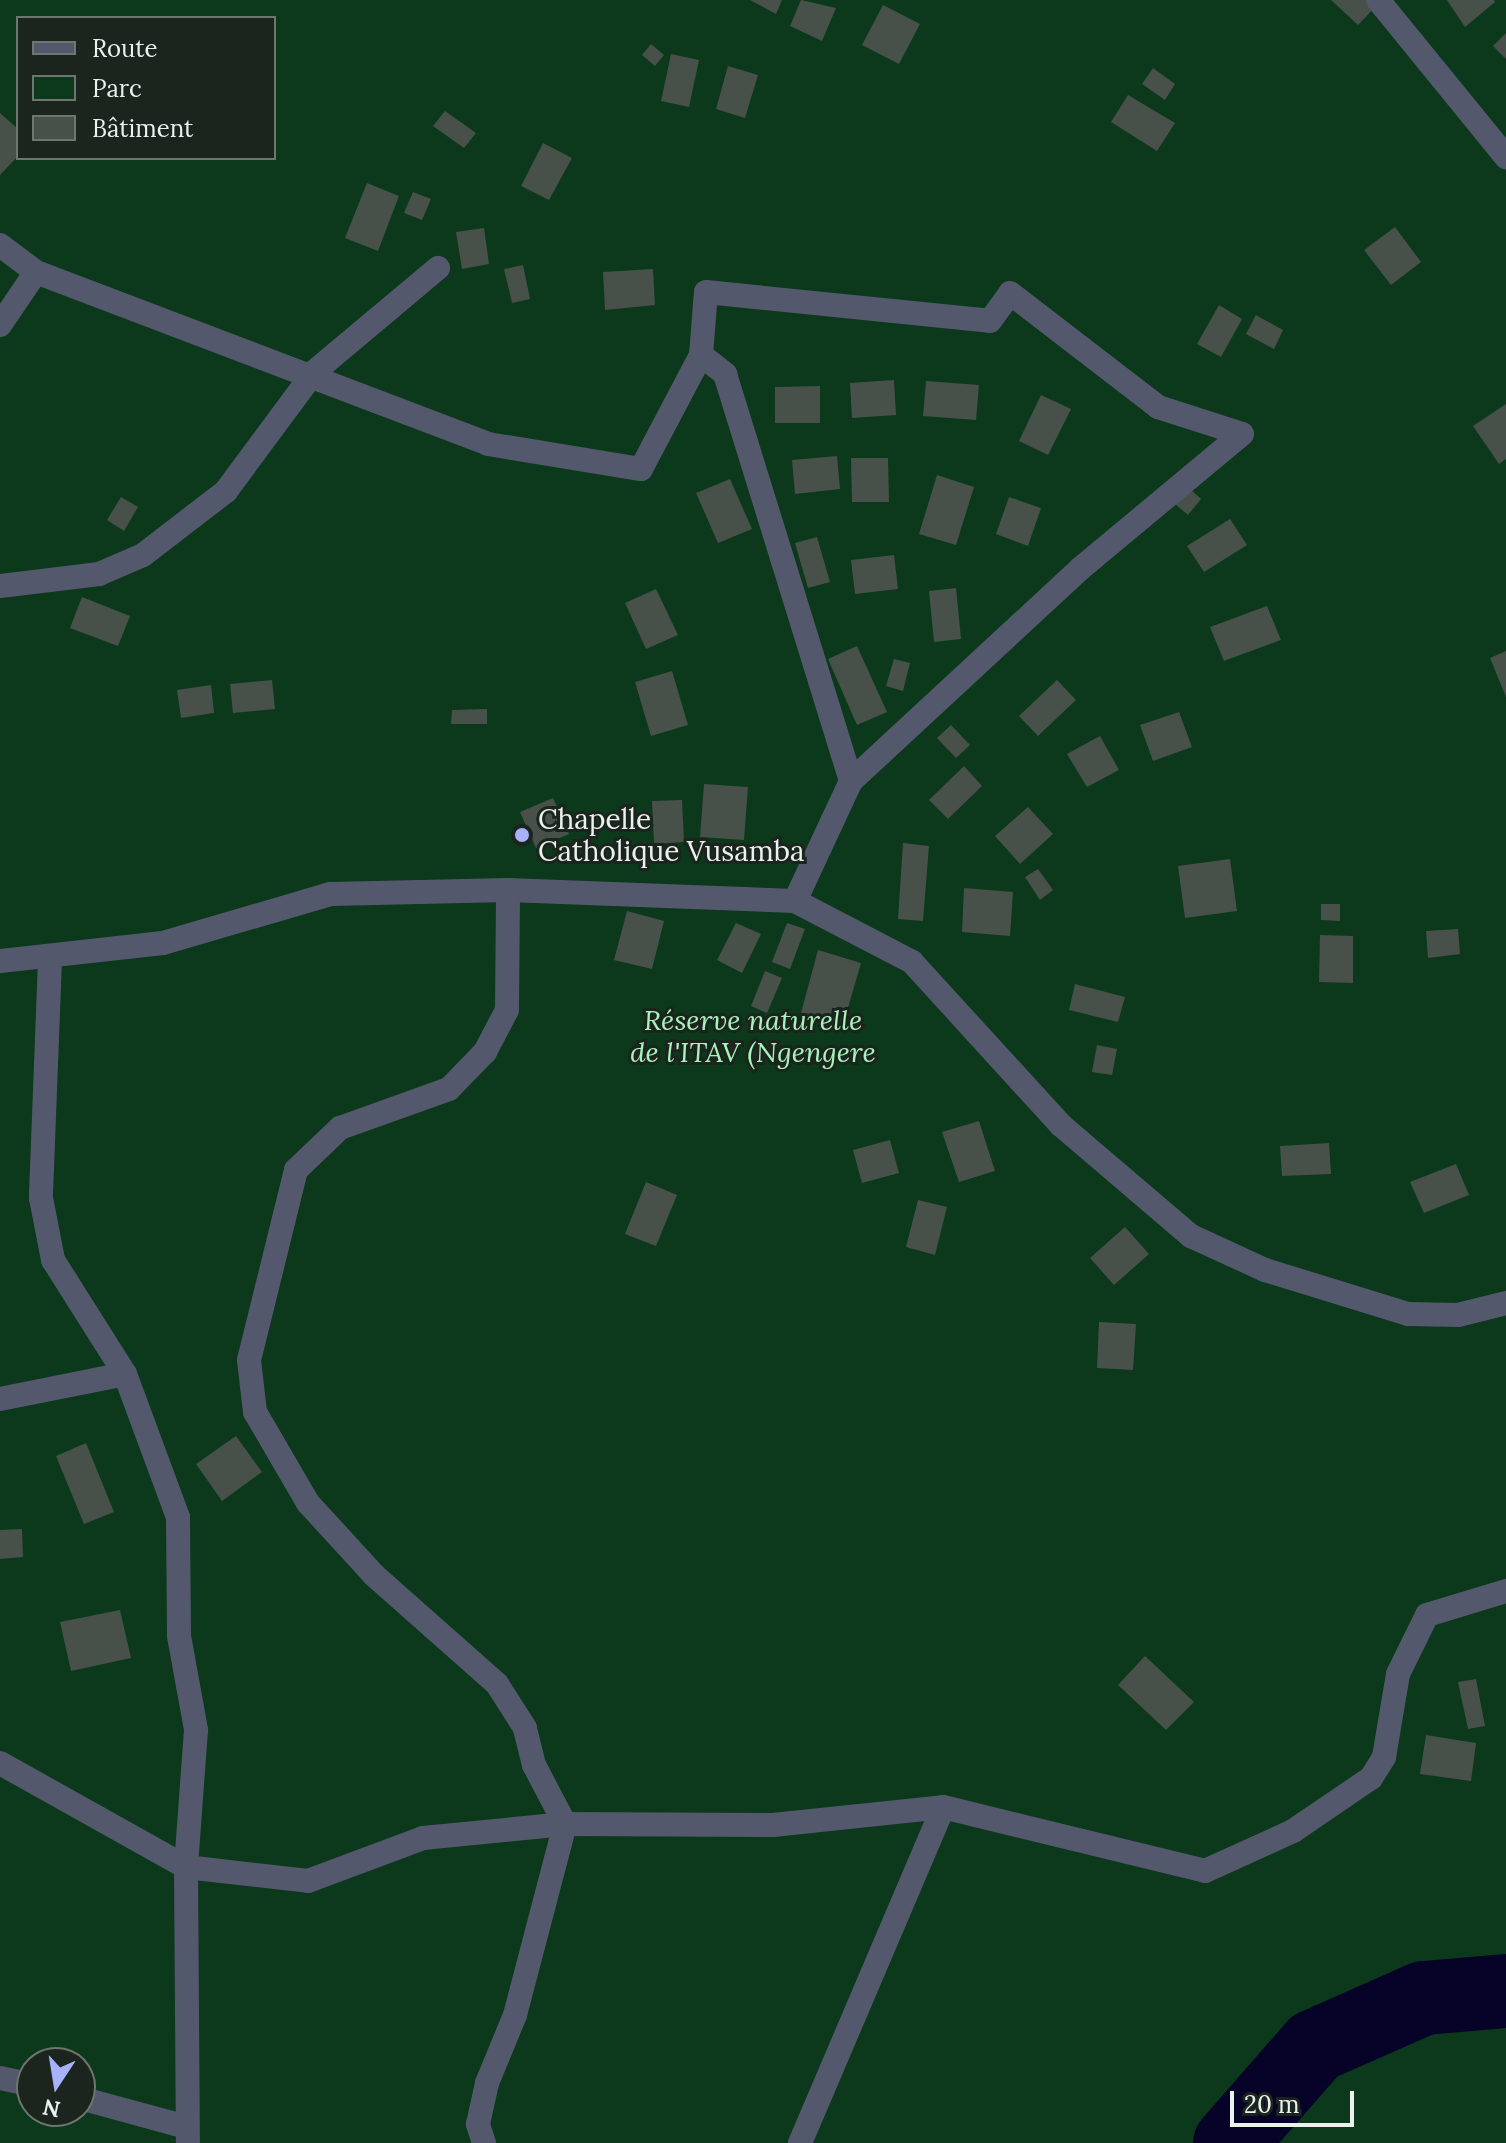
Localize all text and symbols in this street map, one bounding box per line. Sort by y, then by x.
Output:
legend [16,16,276,160]
text: Route [92,33,158,64]
text: Parc [92,73,142,104]
text: Bâtiment [92,113,193,144]
place label: Chapelle Catholique Vusamba [538,802,804,868]
marker: Chapelle Catholique Vusamba [513,826,531,844]
park label: Réserve naturelle de l'ITAV (Ngengere [630,1003,876,1069]
north arrow [16,2047,96,2127]
scale bar [1234,2075,1358,2125]
text: 20 m [1244,2089,1300,2120]
text: N [40,2093,63,2124]

